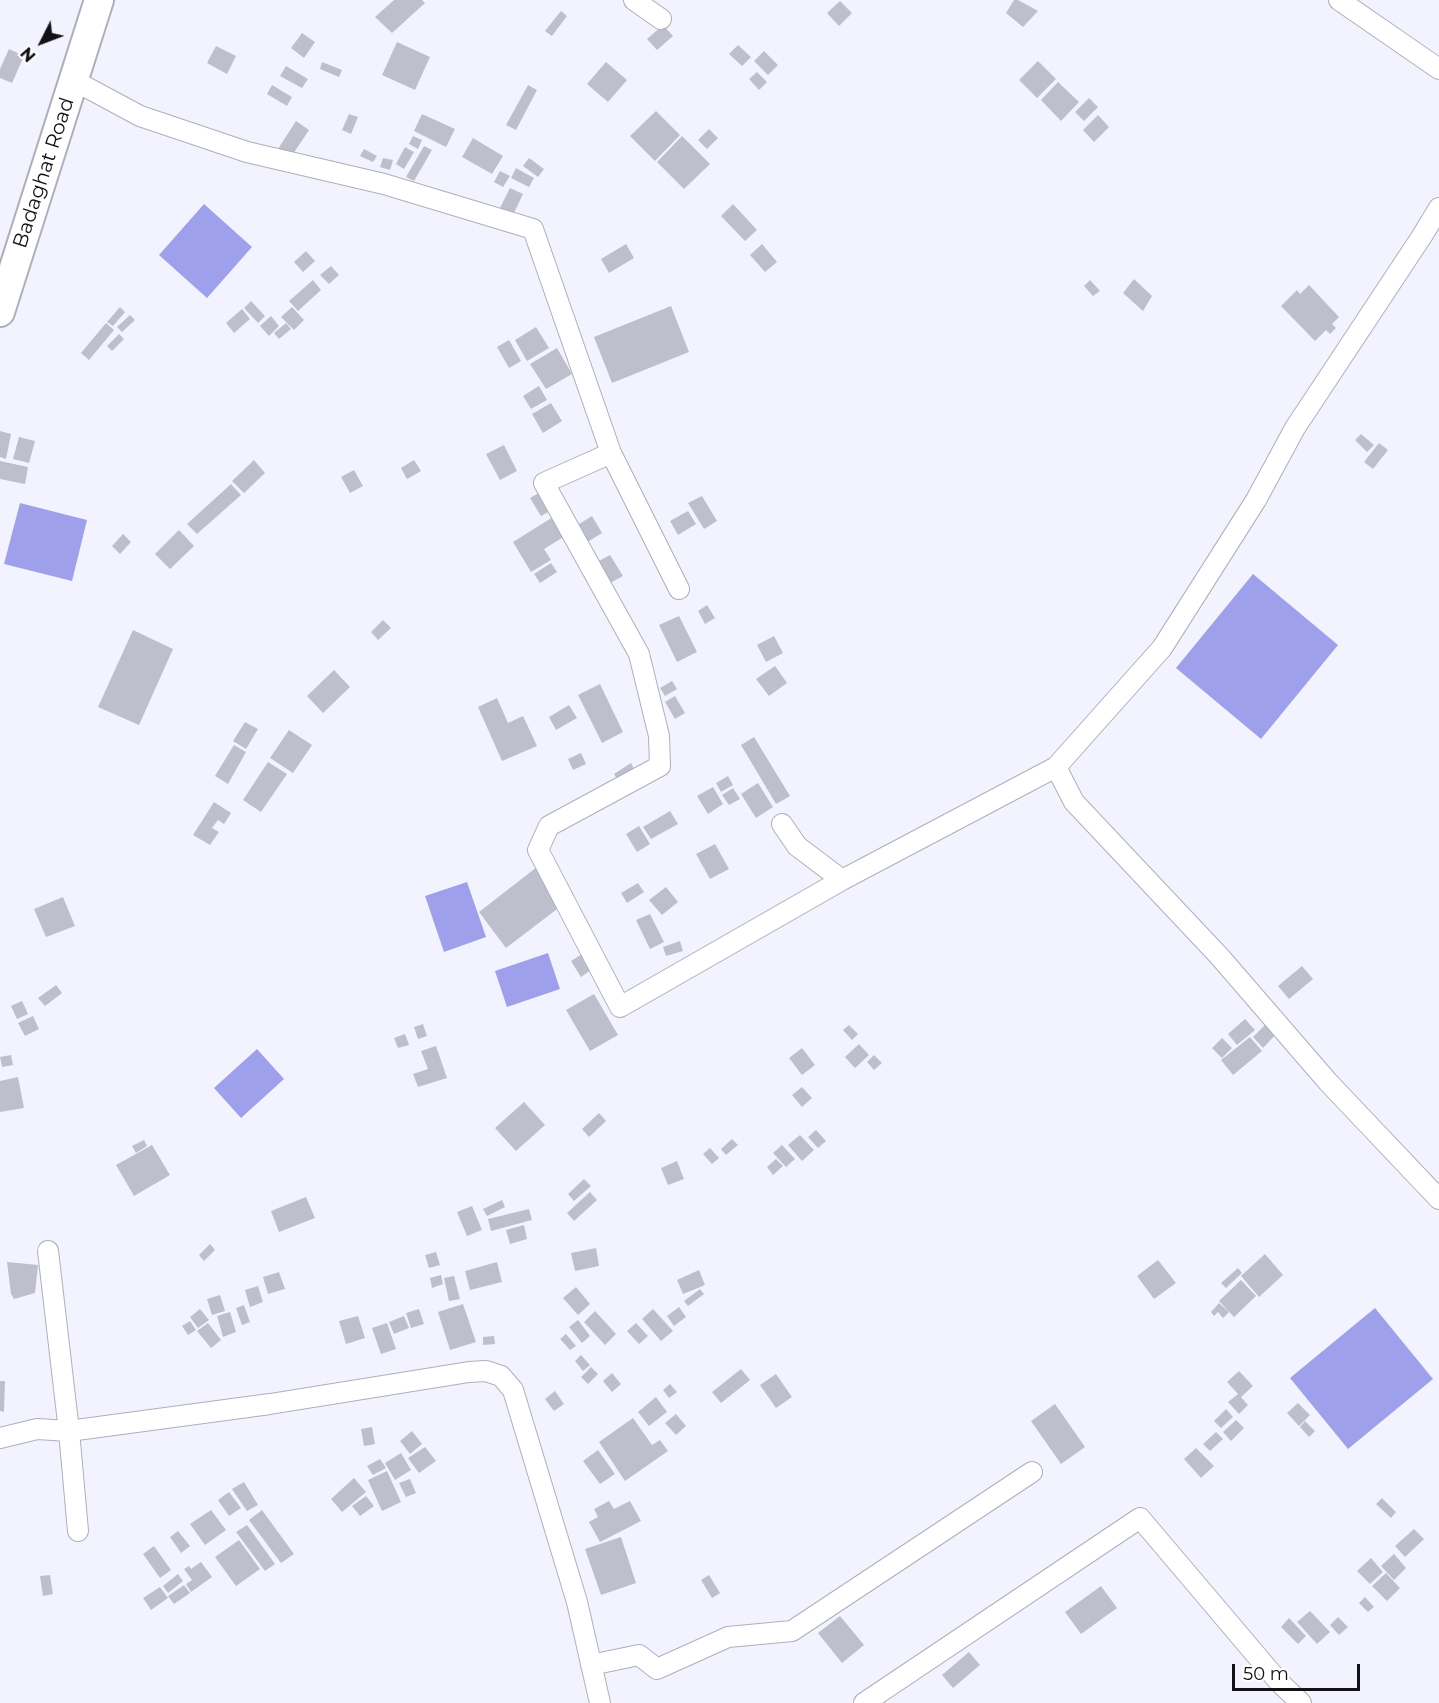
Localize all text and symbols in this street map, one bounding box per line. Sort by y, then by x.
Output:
north arrow [12,12,72,72]
text: N [17,43,40,66]
street label: Badaghat Road [8,95,80,251]
scale bar [1235,1652,1362,1690]
text: 50 m [1243,1663,1289,1685]

